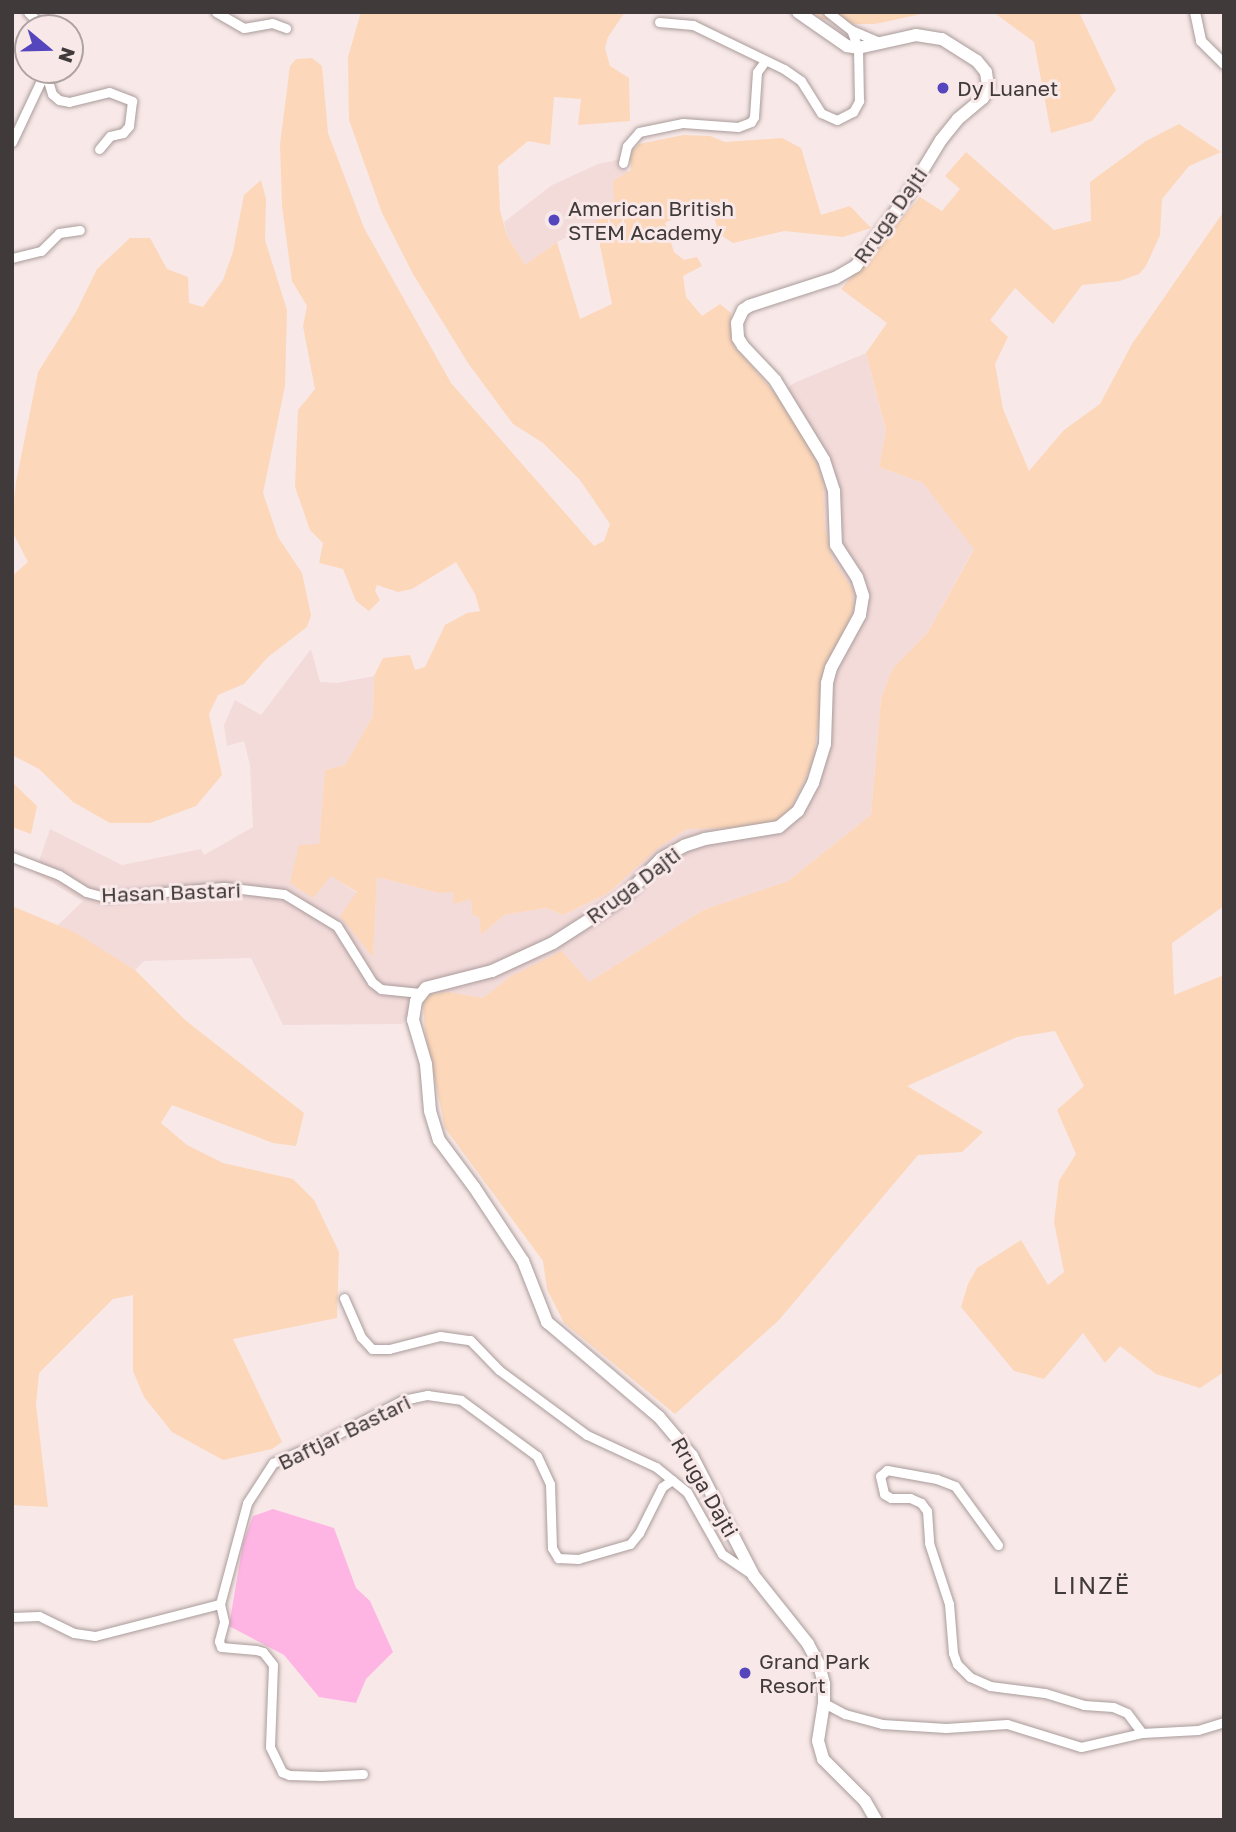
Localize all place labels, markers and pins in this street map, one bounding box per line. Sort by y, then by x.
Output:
place label: Dy Luanet [957,75,1058,101]
marker: Dy Luanet [935,80,951,96]
place label: American British STEM Academy [568,195,734,245]
marker: American British STEM Academy [546,212,562,228]
place label: Grand Park Resort [759,1648,870,1698]
marker: Grand Park Resort [737,1665,753,1681]

